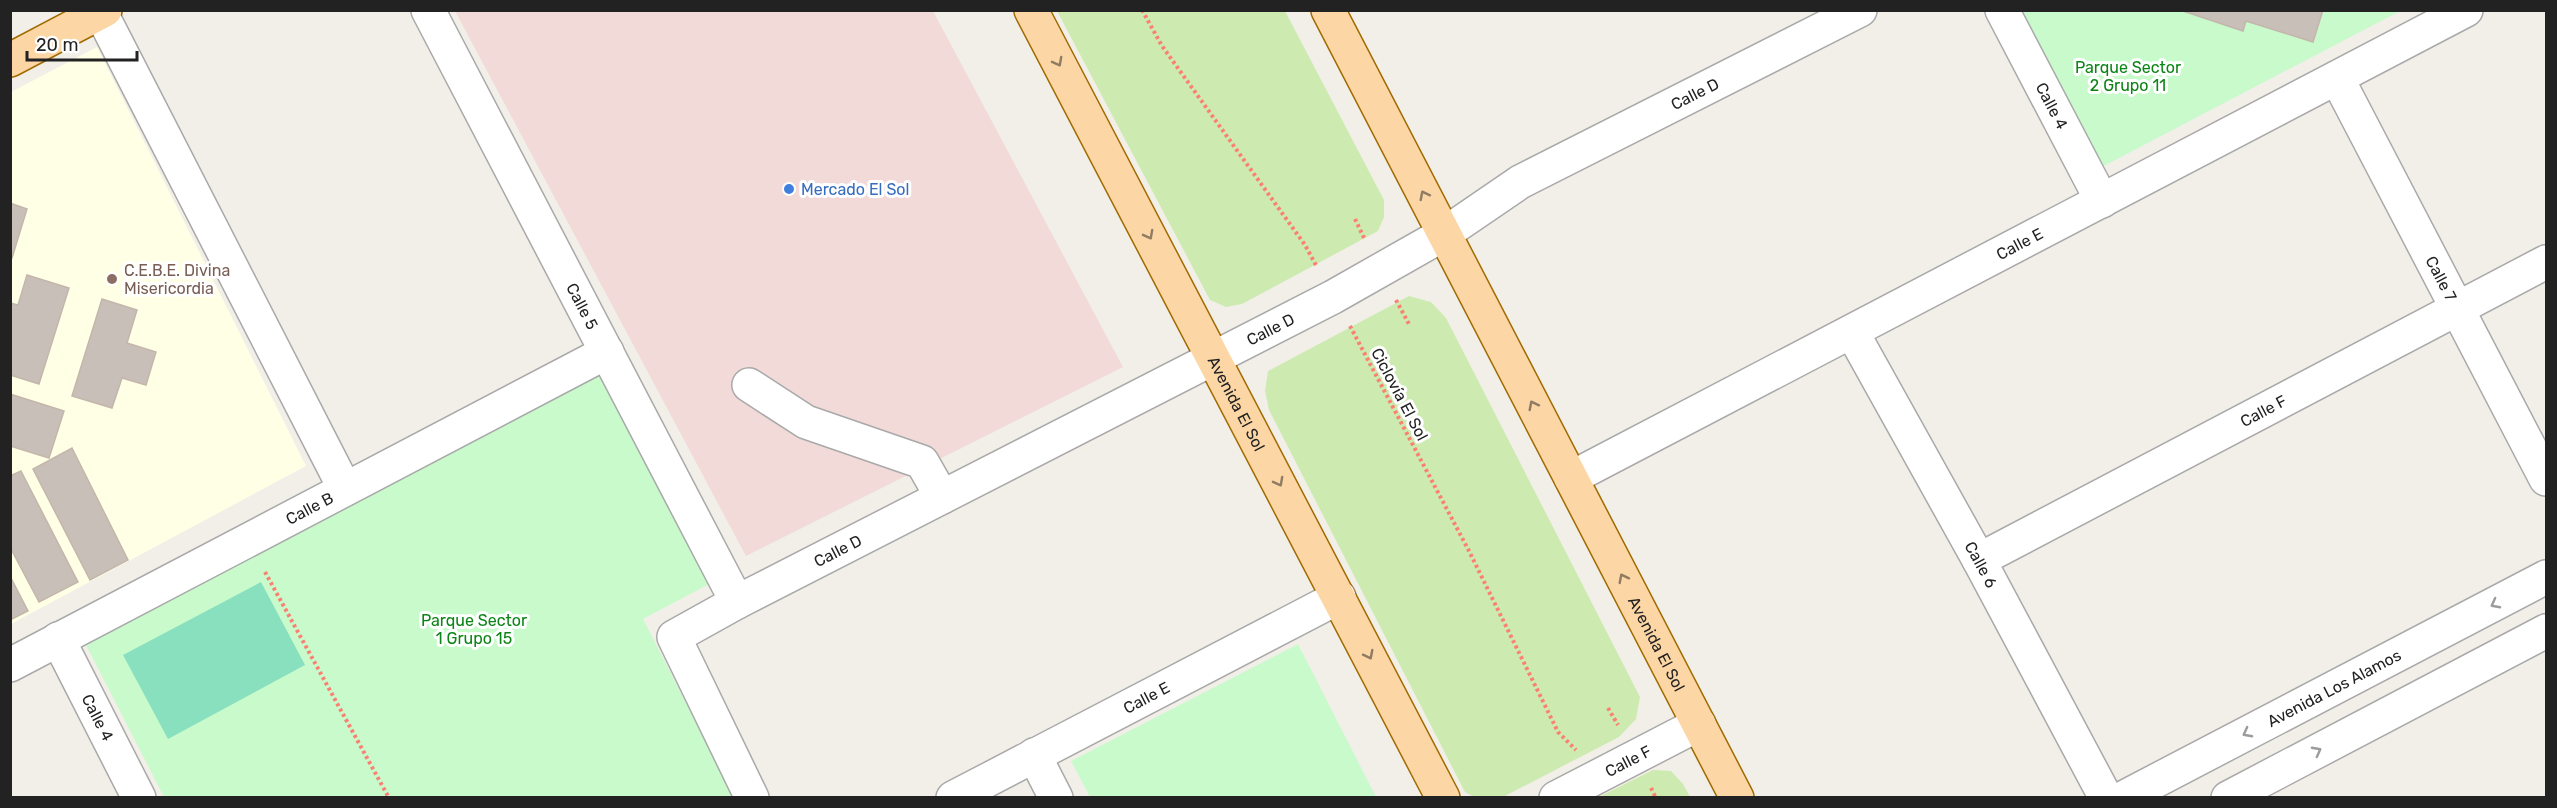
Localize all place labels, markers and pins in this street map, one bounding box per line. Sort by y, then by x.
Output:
place label: Mercado El Sol [801,180,909,199]
marker: Mercado El Sol [782,182,796,196]
place label: C.E.B.E. Divina Misericordia [124,261,230,298]
marker: C.E.B.E. Divina Misericordia [105,272,119,286]

